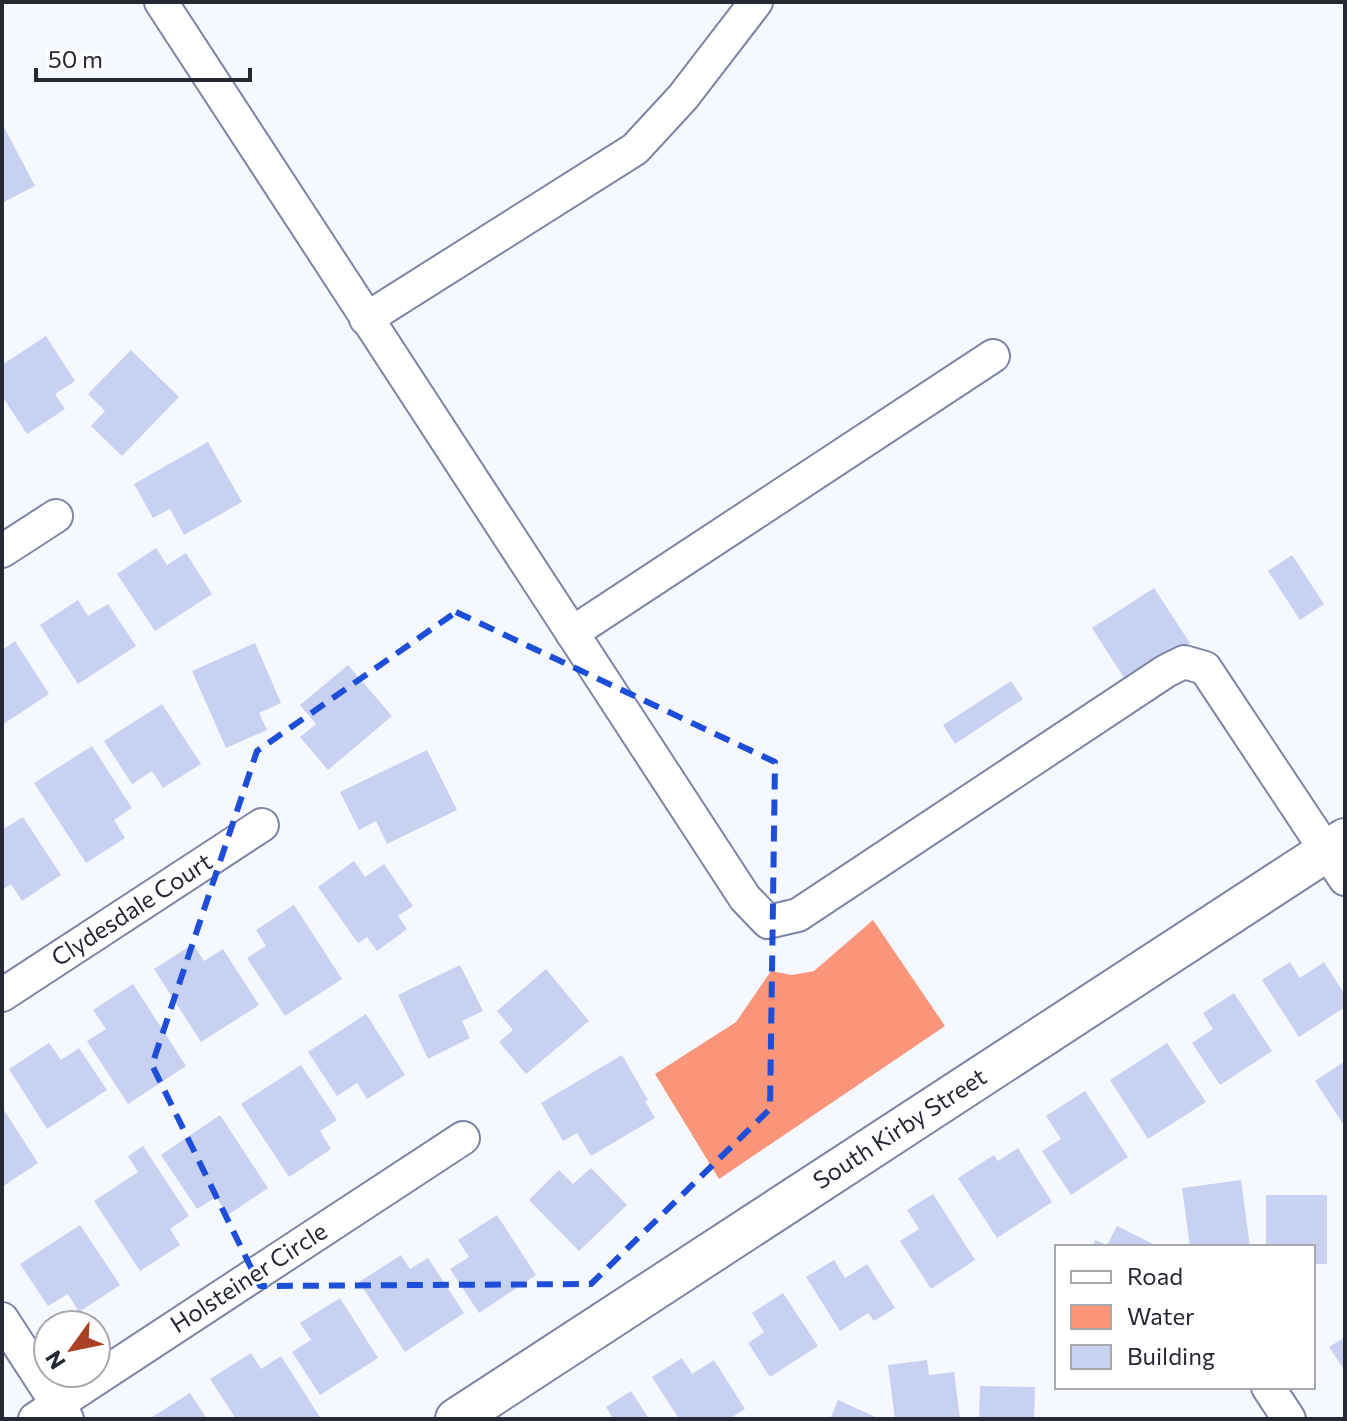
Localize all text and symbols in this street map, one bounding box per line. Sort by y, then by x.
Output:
scale bar [36,32,250,82]
text: 50 m [48,44,103,73]
street label: Clydesdale Court [46,846,217,971]
street label: South Kirby Street [807,1061,991,1195]
street label: Holsteiner Circle [164,1215,332,1338]
legend [1055,1245,1315,1389]
text: Road [1127,1261,1183,1290]
text: Water [1127,1301,1195,1330]
north arrow [32,1309,112,1389]
text: Building [1127,1341,1215,1370]
text: N [39,1346,71,1374]

